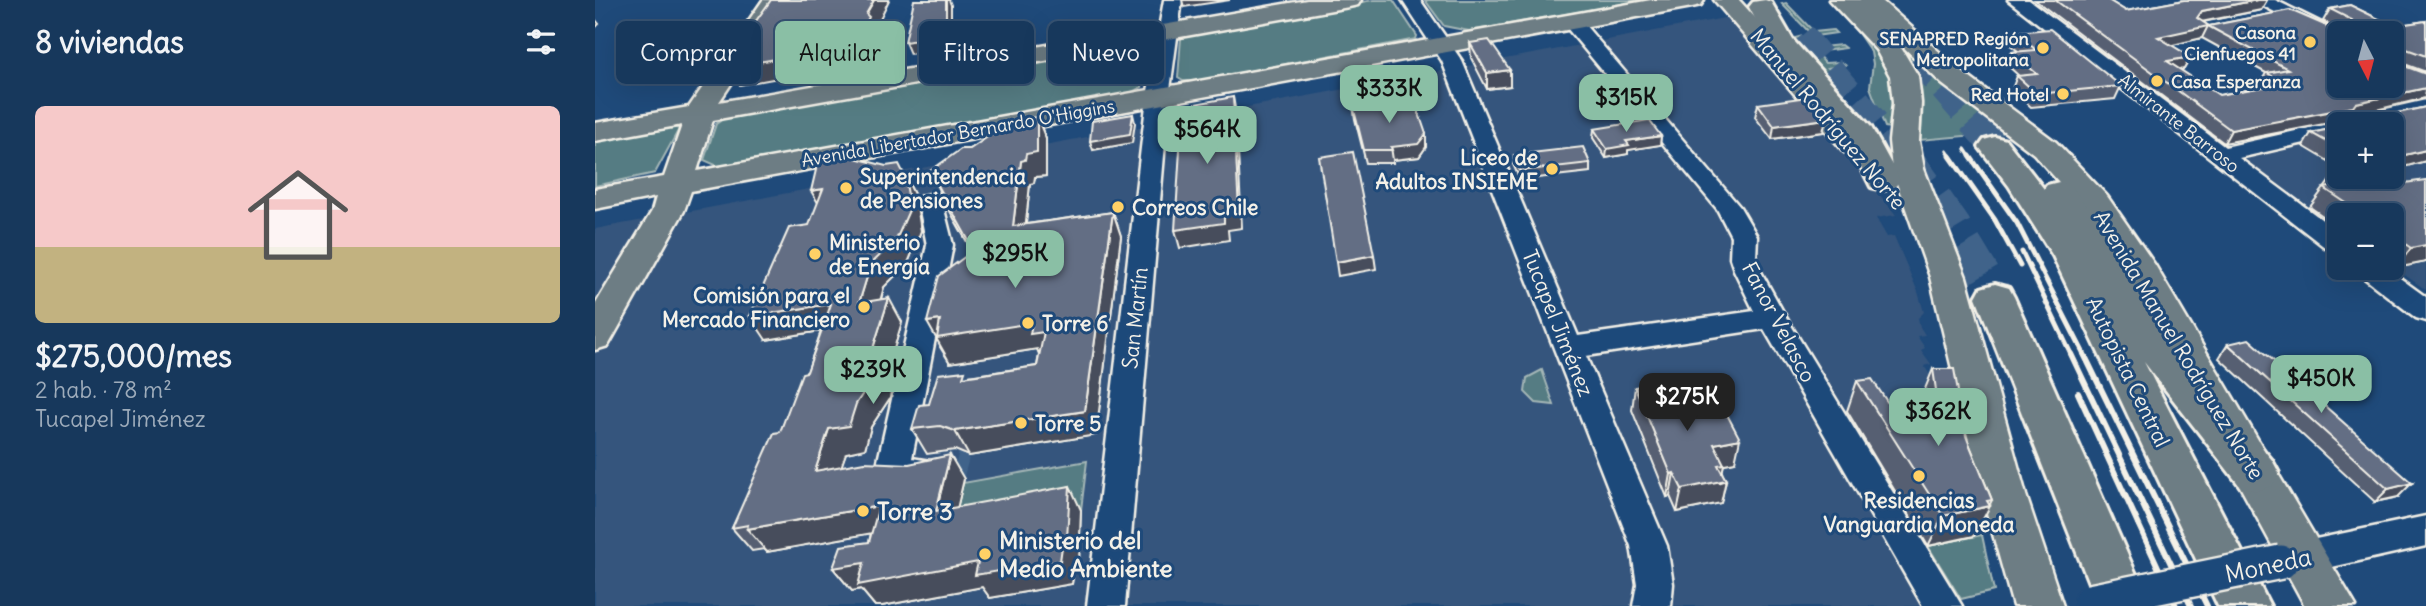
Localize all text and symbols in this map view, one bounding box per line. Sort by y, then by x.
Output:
chip: Comprar [616,21,761,84]
chip: Alquilar [775,21,905,84]
chip: Filtros [919,21,1034,84]
chip: Nuevo [1048,21,1164,84]
place label: Casona Cienfuegos 41 [2184,21,2296,65]
north arrow [2327,21,2405,98]
map controls [2327,21,2404,280]
text: 8 viviendas [35,23,184,61]
icon: filters [522,23,560,61]
street label: Manuel Rodríguez Norte [1744,23,1912,215]
place label: SENAPRED Región Metropolitana [1879,27,2030,71]
marker: Casona Cienfuegos 41 [2302,34,2318,50]
marker: SENAPRED Región Metropolitana [2035,40,2051,56]
pin: $333K [1340,66,1438,125]
street label: Almirante Barroso [2114,68,2244,178]
place label: Casa Esperanza [2171,70,2301,93]
text: $333K [1356,73,1422,102]
marker: Casa Esperanza [2149,73,2165,89]
pin: $315K [1577,74,1675,134]
text: $315K [1595,82,1657,111]
place label: Red Hotel [1971,83,2049,106]
marker: Red Hotel [2055,86,2071,102]
street label: Avenida Libertador Bernardo O'Higgins [800,94,1116,172]
pin: $564K [1158,106,1256,166]
button: + [2327,112,2404,189]
text: $564K [1174,114,1240,143]
place label: Liceo de Adultos INSIEME [1376,144,1538,195]
icon: home [235,152,361,278]
marker: Liceo de Adultos INSIEME [1544,161,1560,177]
place label: Superintendencia de Pensiones [860,163,1026,214]
marker: Superintendencia de Pensiones [838,180,854,196]
place label: Correos Chile [1132,194,1258,221]
marker: Correos Chile [1110,199,1126,215]
button: − [2327,203,2404,280]
street label: Avenida Manuel Rodríguez Norte [2088,206,2270,484]
place label: Ministerio de Energía [829,229,930,280]
pin: $295K [966,230,1064,290]
text: $295K [982,238,1048,267]
marker: Ministerio de Energía [807,246,823,262]
street label: Tucapel Jiménez [1516,246,1600,400]
street label: Fanor Velasco [1736,257,1822,387]
street label: San Martín [1116,266,1154,370]
place label: Comisión para el Mercado Financiero [662,282,850,333]
street label: Autopista Central [2080,293,2176,451]
marker: Comisión para el Mercado Financiero [856,299,872,315]
place label: Torre 6 [1042,310,1108,337]
marker: Torre 6 [1020,315,1036,331]
text: $275,000/mes [35,337,232,375]
pin: $239K [824,346,922,406]
text: $239K [840,354,906,383]
pin: $450K [2272,356,2370,415]
text: $450K [2287,363,2355,392]
pin: $275K [1638,374,1736,433]
text: 2 hab. · 78 m² [35,375,172,404]
text: $275K [1655,381,1719,410]
pin: $362K [1889,388,1987,448]
text: $362K [1905,396,1971,425]
text: Tucapel Jiménez [35,404,206,433]
place label: Torre 5 [1035,410,1101,437]
marker: Torre 5 [1013,415,1029,431]
marker: Residencias Vanguardia Moneda [1911,468,1927,484]
place label: Residencias Vanguardia Moneda [1823,487,2015,538]
place label: Torre 3 [877,496,953,526]
marker: Torre 3 [855,503,871,519]
place label: Ministerio del Medio Ambiente [999,525,1172,583]
street label: Moneda [2222,541,2314,589]
marker: Ministerio del Medio Ambiente [977,546,993,562]

